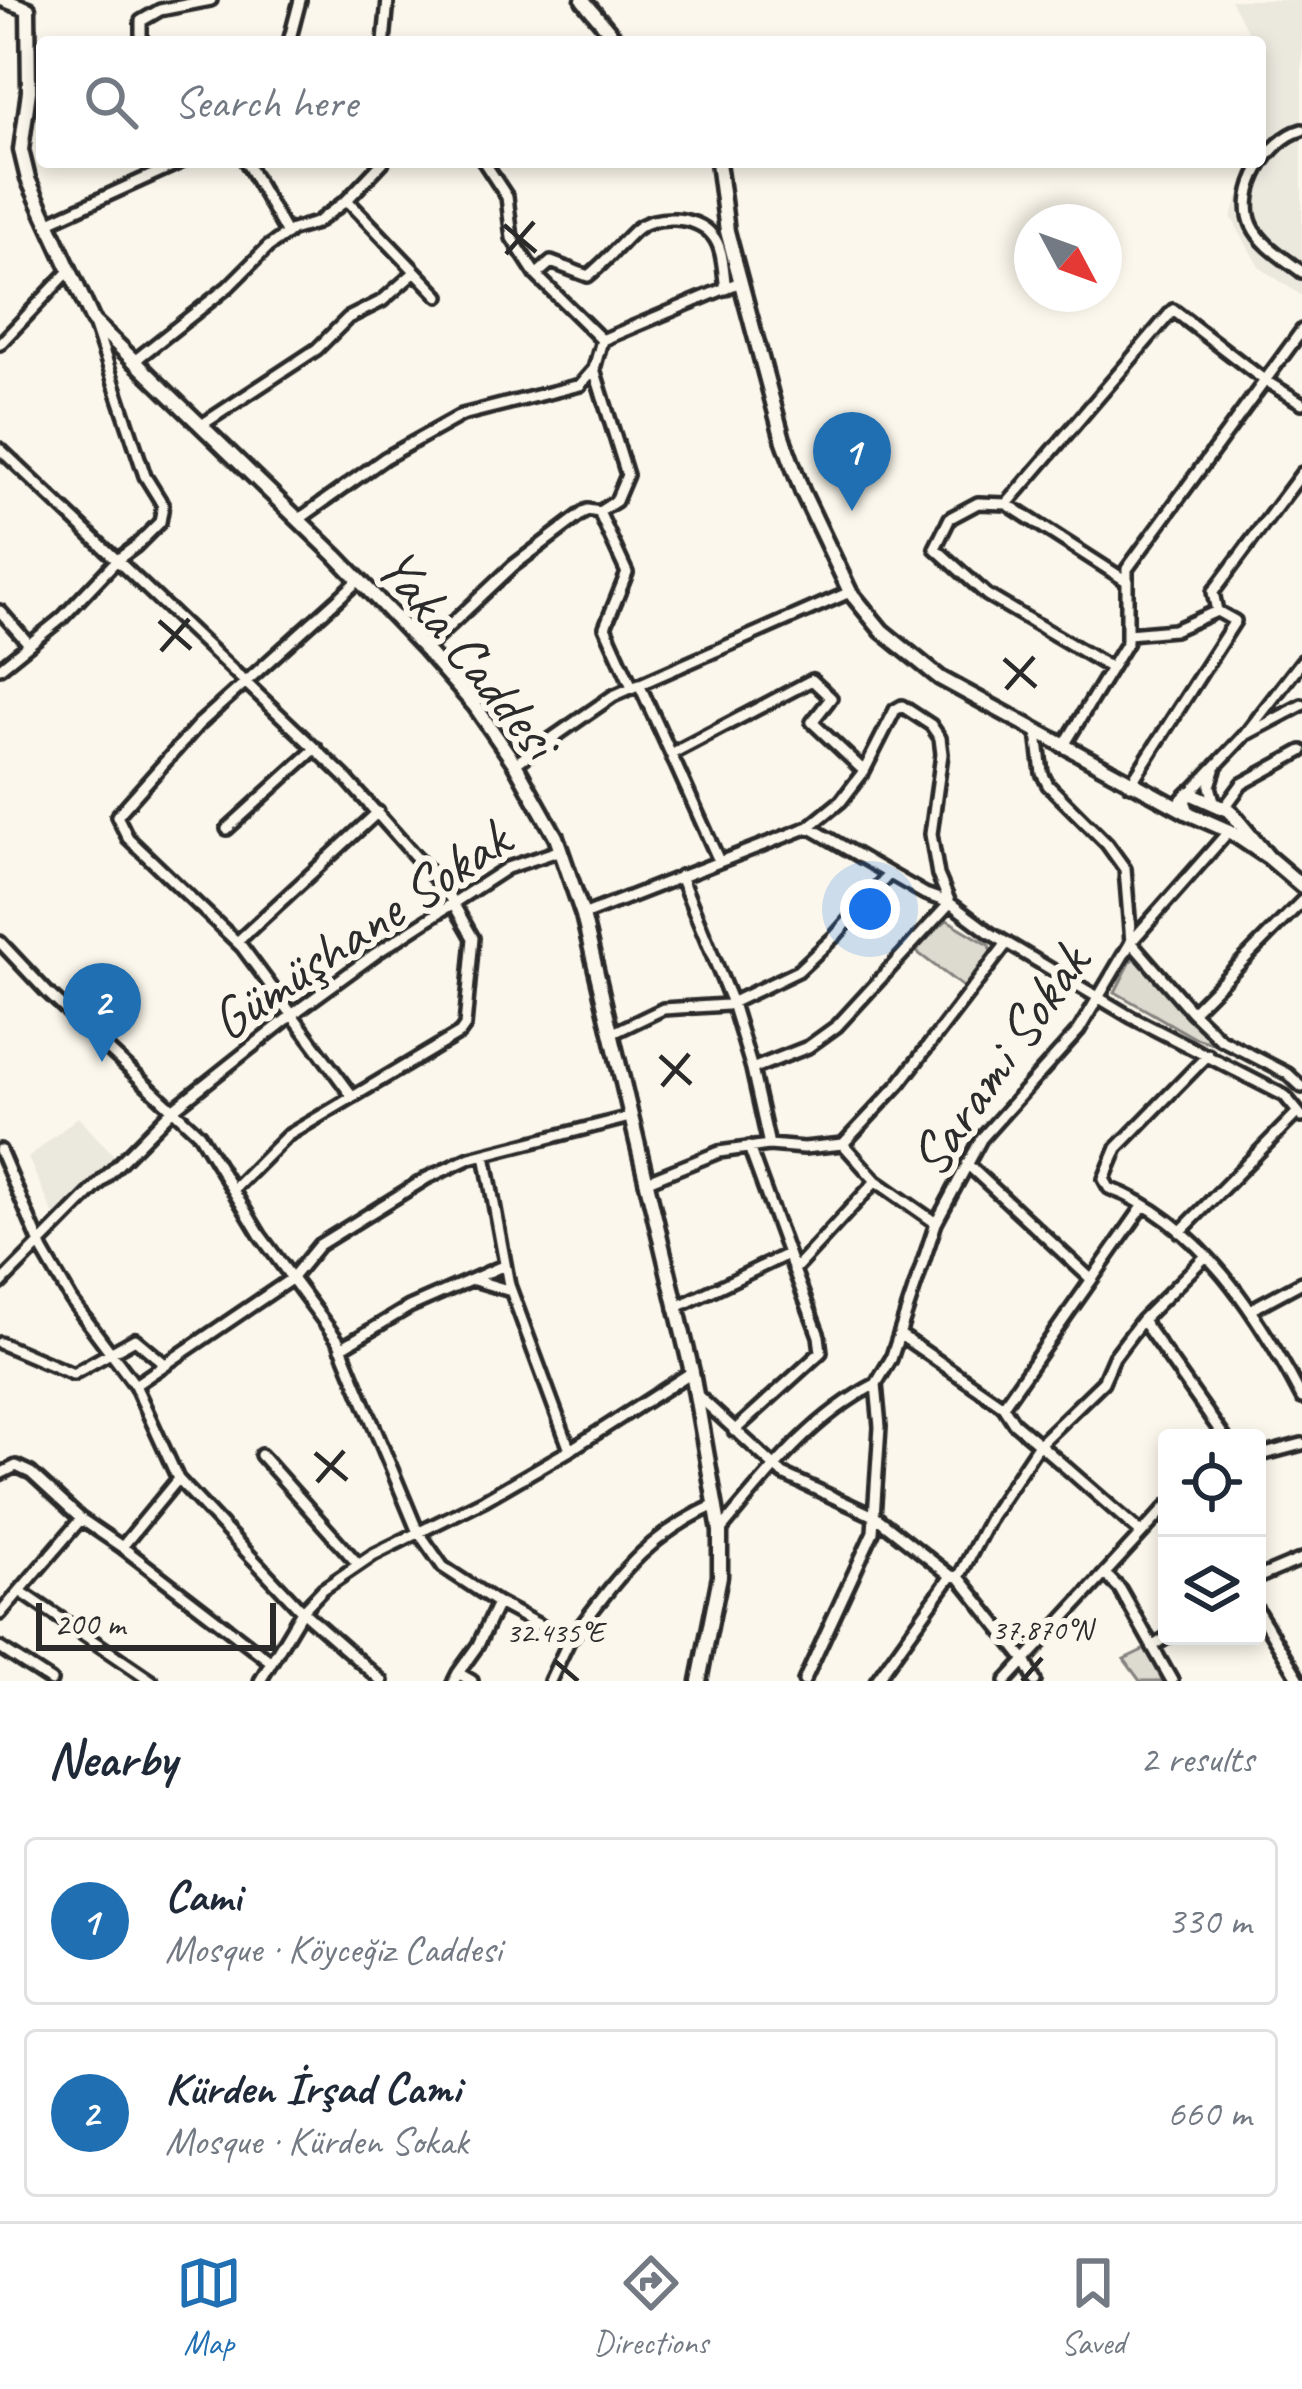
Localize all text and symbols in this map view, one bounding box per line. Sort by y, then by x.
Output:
search box [36,36,1266,168]
icon: search [78,69,144,135]
text: Search here [174,74,357,131]
north arrow [1014,204,1122,312]
pin: 1 [813,412,891,511]
street label: Yaka Caddesi [361,532,579,778]
street label: Gümüşhane Sokak [196,801,526,1056]
your location [840,879,900,939]
street label: Sarami Sokak [893,927,1107,1190]
pin: 2 [63,963,141,1062]
map controls [1158,1429,1266,1645]
button: locate [1158,1429,1266,1537]
button: layers [1158,1537,1266,1645]
scale bar [36,1597,276,1650]
text: 200 m [54,1603,125,1645]
text: 37.870°N [992,1610,1097,1648]
text: 32.435°E [506,1613,608,1651]
text: Nearby [48,1727,176,1791]
text: 2 results [1140,1735,1254,1784]
text: Cami [165,1868,241,1925]
text: 1 [81,1897,99,1946]
text: 330 m [1167,1897,1251,1946]
text: Mosque · Köyceğiz Caddesi [165,1925,502,1974]
text: Kürden İrşad Cami [165,2060,460,2117]
text: 2 [81,2089,99,2138]
text: 660 m [1167,2089,1251,2138]
text: Mosque · Kürden Sokak [165,2117,468,2166]
tab: Map [176,2250,242,2364]
tab: Directions [594,2250,708,2364]
tab: Saved [1060,2250,1126,2364]

